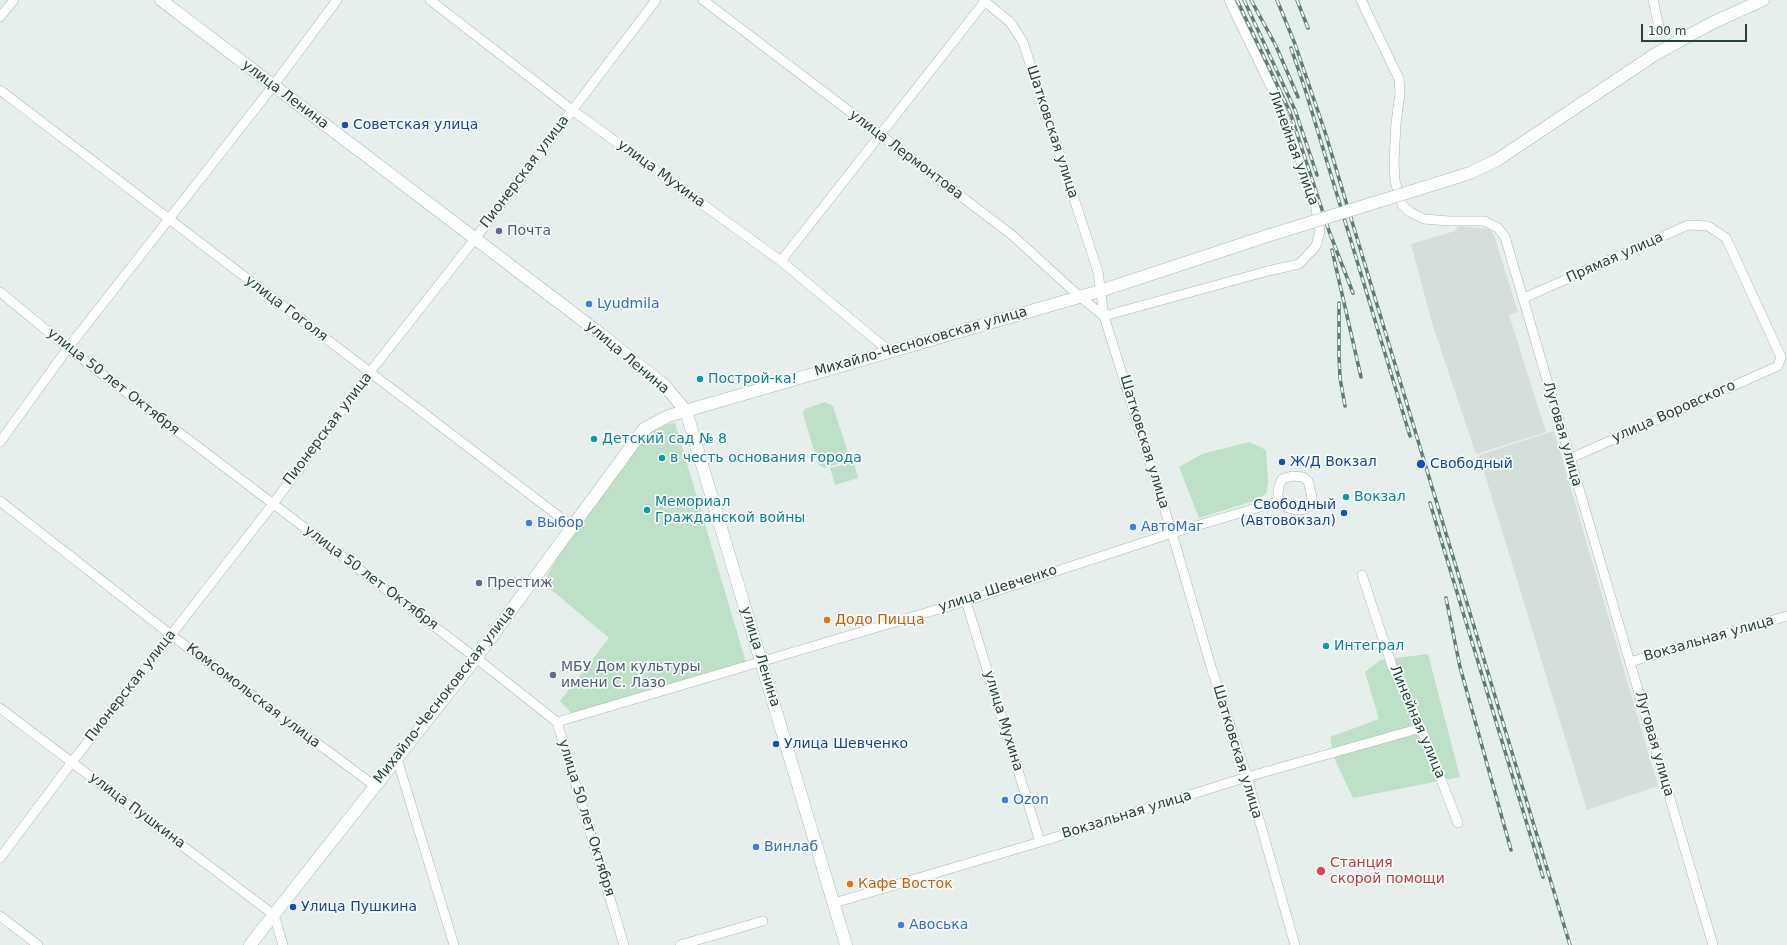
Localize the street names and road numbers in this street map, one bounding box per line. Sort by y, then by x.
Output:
street label: улица Ленина [238,57,332,133]
street label: Шатковская улица [1023,63,1081,201]
street label: Линейная улица [1264,88,1322,208]
street label: улица Лермонтова [846,107,966,203]
street label: Пионерская улица [477,112,573,232]
street label: улица Мухина [614,137,708,211]
street label: Прямая улица [1564,229,1666,287]
street label: улица Гоголя [241,272,331,346]
street label: Михайло-Чесноковская улица [813,304,1029,380]
street label: улица Ленина [582,318,672,398]
street label: улица 50 лет Октября [43,325,183,439]
street label: Пионерская улица [280,369,376,489]
street label: Шатковская улица [1116,373,1172,511]
street label: улица Воровского [1610,377,1738,447]
street label: Луговая улица [1539,379,1585,489]
street label: улица 50 лет Октября [301,522,441,634]
street label: улица Шевченко [937,562,1059,616]
street label: Михайло-Чесноковская улица [370,603,520,787]
street label: улица Ленина [737,605,783,709]
street label: Вокзальная улица [1642,612,1776,666]
street label: Пионерская улица [82,627,180,745]
street label: Комсомольская улица [183,640,323,752]
street label: Линейная улица [1386,663,1448,781]
street label: улица Мухина [980,669,1026,773]
street label: Шатковская улица [1209,683,1265,821]
street label: Луговая улица [1631,689,1677,799]
street label: улица 50 лет Октября [554,737,618,899]
street label: улица Пушкина [86,769,188,853]
street label: Вокзальная улица [1060,787,1194,843]

